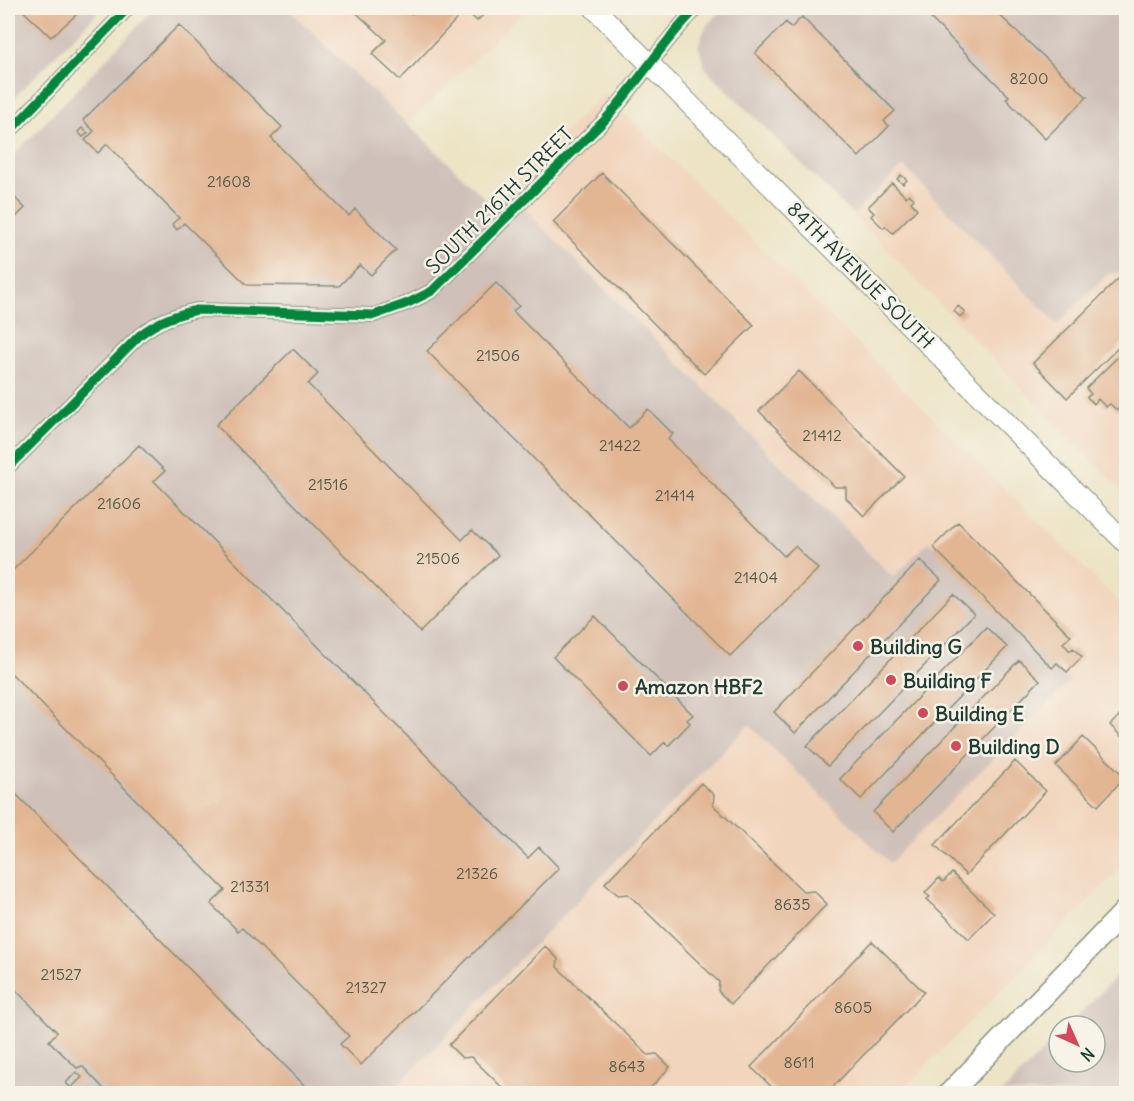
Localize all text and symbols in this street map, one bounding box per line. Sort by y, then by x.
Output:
house number: 8200 [1009,68,1049,88]
street label: SOUTH 216TH STREET [420,121,578,279]
house number: 21608 [207,171,251,191]
street label: 84TH AVENUE SOUTH [782,196,940,354]
house number: 21506 [476,345,520,365]
house number: 21412 [802,425,842,445]
house number: 21422 [599,435,641,455]
house number: 21516 [308,474,348,494]
house number: 21414 [655,485,695,505]
house number: 21606 [97,493,141,513]
house number: 21506 [416,548,460,568]
house number: 21404 [734,567,778,587]
place label: Building G [870,634,962,659]
marker: Building G [851,639,865,653]
place label: Building F [903,668,992,693]
marker: Building F [884,673,898,687]
place label: Amazon HBF2 [635,674,763,699]
marker: Amazon HBF2 [616,679,630,693]
place label: Building E [935,701,1024,726]
marker: Building E [916,706,930,720]
place label: Building D [968,734,1060,759]
marker: Building D [949,739,963,753]
house number: 21326 [456,863,498,883]
house number: 21331 [230,876,270,896]
house number: 8635 [774,894,810,914]
house number: 21527 [41,964,82,984]
house number: 21327 [346,977,387,997]
house number: 8605 [834,997,872,1017]
north arrow [1047,1014,1107,1074]
text: N [1077,1044,1099,1066]
house number: 8611 [783,1052,815,1072]
house number: 8643 [609,1056,645,1076]

